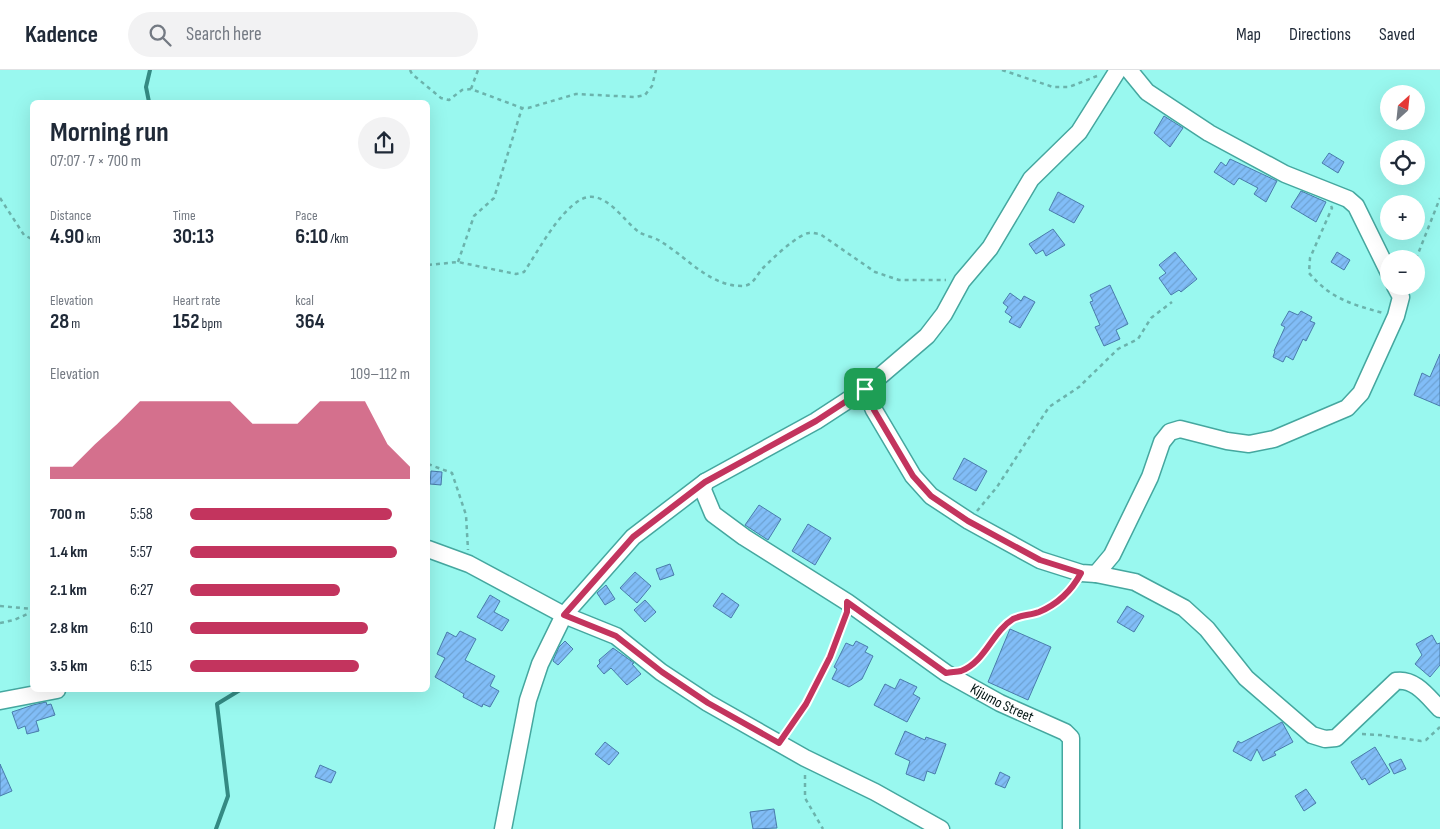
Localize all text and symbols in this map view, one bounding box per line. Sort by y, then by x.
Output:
search box [128,12,478,57]
text: Kadence [25,20,98,49]
icon: search [146,21,174,49]
text: Search here [186,23,262,46]
text: Map [1236,24,1261,45]
text: Directions [1289,24,1351,45]
text: Saved [1379,24,1415,45]
north arrow [1380,85,1425,130]
map controls [1380,85,1425,295]
text: Morning run [50,116,169,149]
button: share [358,117,410,169]
button: locate [1380,140,1425,185]
text: 07:07 · 7 × 700 m [50,152,141,171]
button: + [1380,195,1425,240]
text: Distance [50,207,91,224]
text: Time [173,207,196,224]
text: Pace [295,207,318,224]
text: 4.90 [50,224,84,249]
text: 30:13 [173,224,214,249]
text: 6:10 [295,224,328,249]
text: km [84,230,101,247]
text: /km [328,230,349,247]
button: − [1380,250,1425,295]
text: Elevation [50,292,93,309]
text: Heart rate [173,292,220,309]
text: kcal [295,292,314,309]
text: 28 [50,309,69,334]
text: 152 [173,309,199,334]
text: 364 [295,309,325,334]
text: m [69,315,80,332]
text: bpm [199,315,222,332]
text: Elevation [50,365,99,384]
text: 109–112 m [350,365,410,384]
pin [844,368,886,410]
icon: arrive [851,375,879,403]
text: 700 m [50,505,85,524]
text: 5:58 [130,505,153,524]
text: 1.4 km [50,543,88,562]
text: 5:57 [130,543,152,562]
text: 2.1 km [50,581,87,600]
text: 6:27 [130,581,153,600]
text: 2.8 km [50,619,88,638]
text: 6:10 [130,619,153,638]
text: 3.5 km [50,657,88,676]
text: 6:15 [130,657,152,676]
street label: Kijumo Street [967,679,1037,727]

